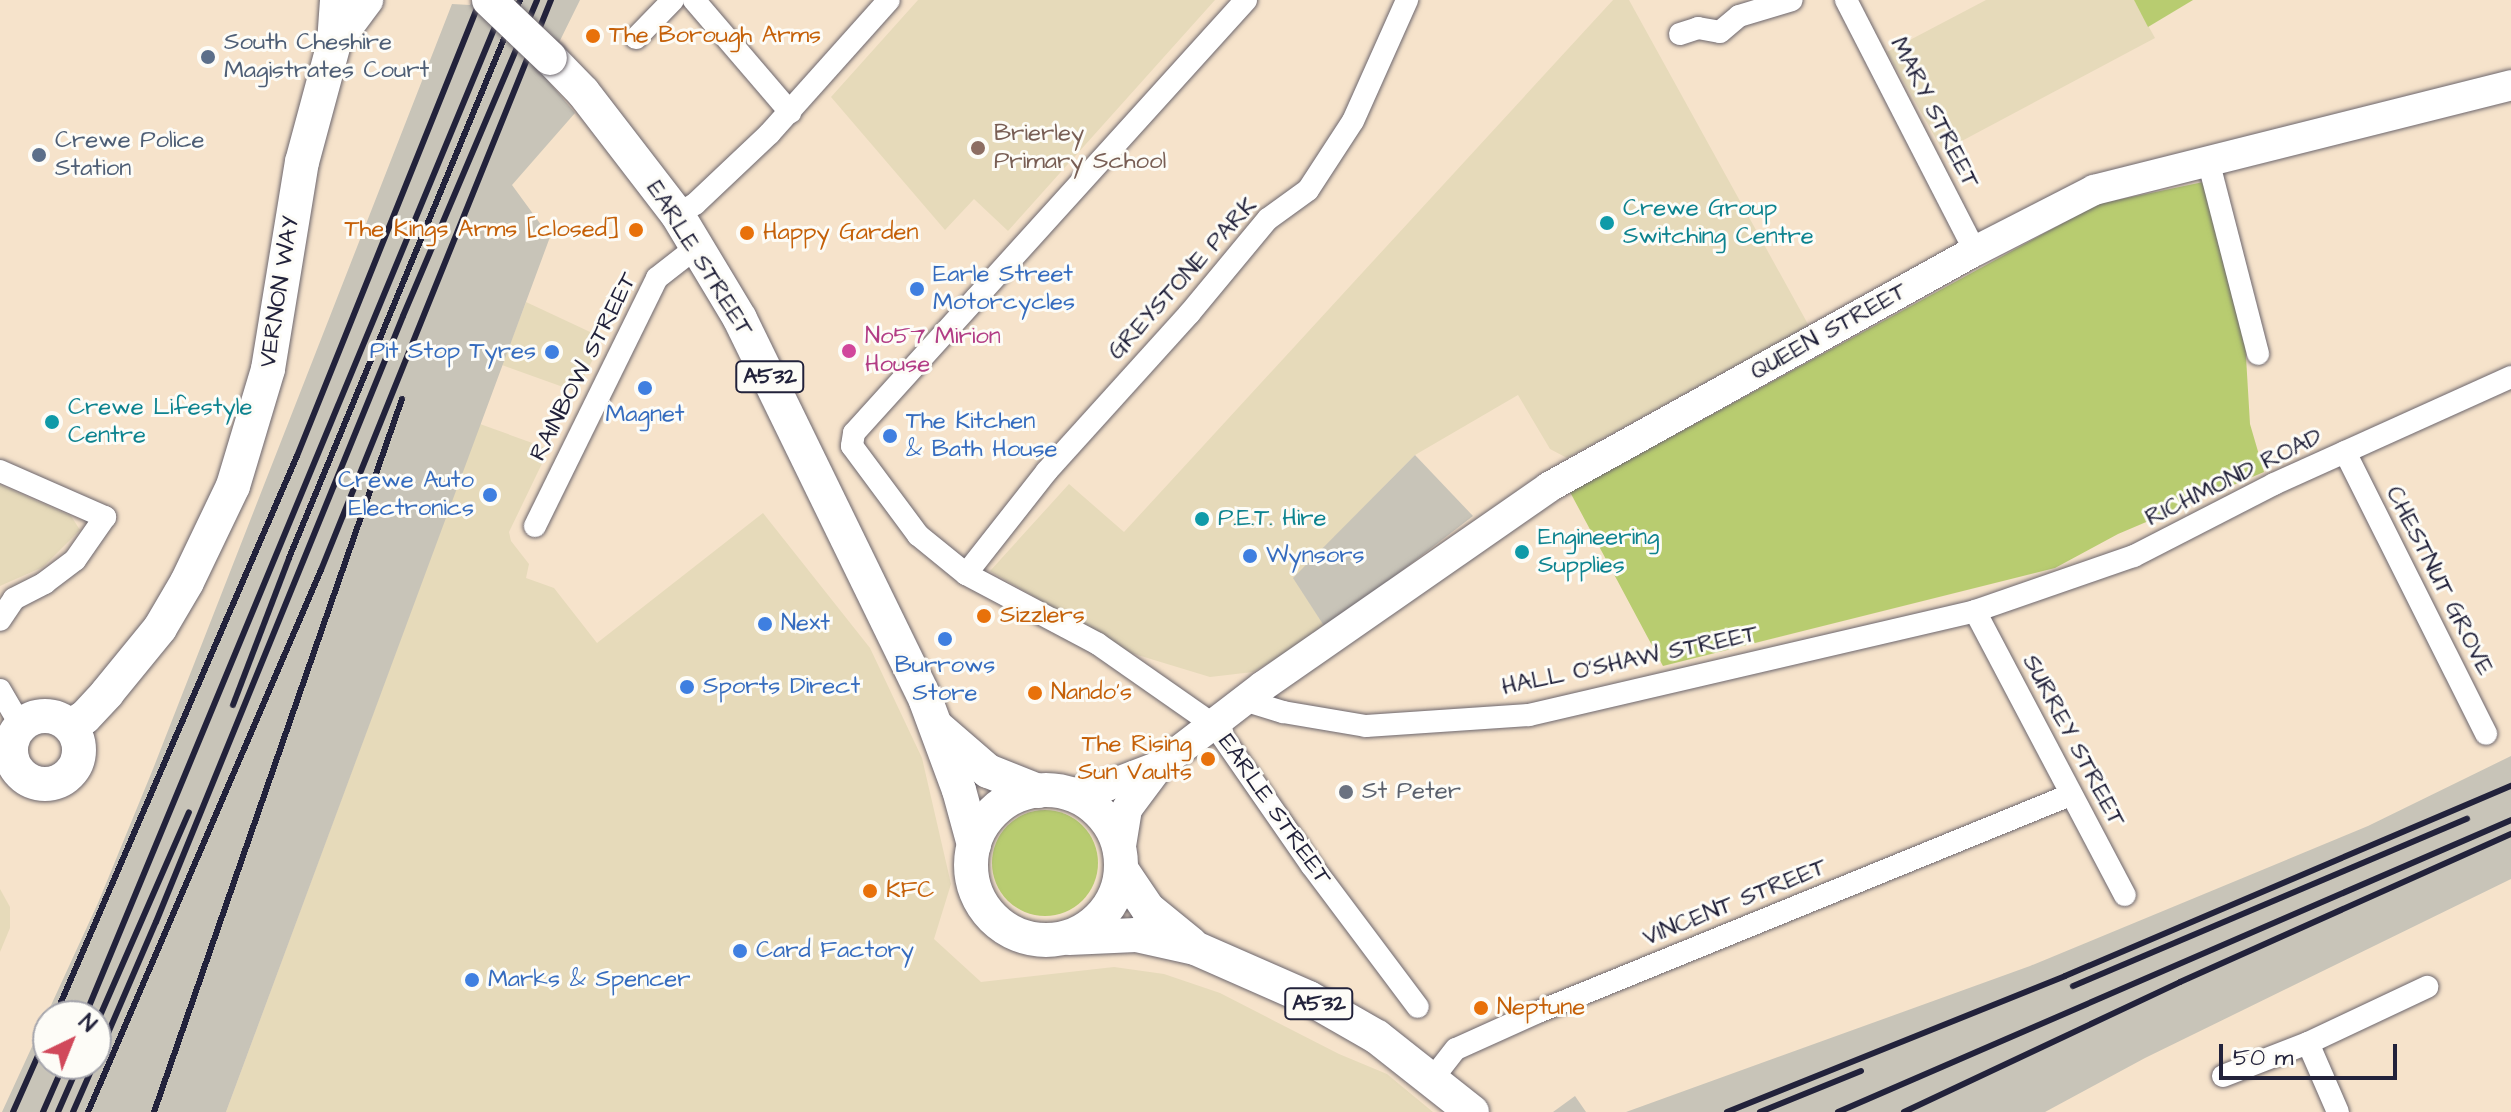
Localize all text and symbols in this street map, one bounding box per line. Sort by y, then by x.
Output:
place label: The Borough Arms [609,22,821,50]
marker: The Borough Arms [584,27,602,45]
place label: South Cheshire Magistrates Court [224,29,429,85]
street label: MARY STREET [1884,33,1984,193]
marker: South Cheshire Magistrates Court [199,48,217,66]
place label: Brierley Primary School [994,120,1166,176]
place label: Crewe Police Station [55,127,205,183]
marker: Brierley Primary School [969,139,987,157]
marker: Crewe Police Station [30,146,48,164]
street label: EARLE STREET [640,176,758,342]
street label: GREYSTONE PARK [1103,192,1263,366]
place label: Crewe Group Switching Centre [1623,195,1814,251]
street label: VERNON WAY [254,214,306,370]
marker: Crewe Group Switching Centre [1598,214,1616,232]
place label: The Kings Arms [closed] [344,216,620,244]
place label: Happy Garden [763,219,919,247]
marker: The Kings Arms [closed] [627,221,645,239]
marker: Happy Garden [738,224,756,242]
place label: Earle Street Motorcycles [933,261,1075,317]
street label: RAINBOW STREET [524,268,644,466]
street label: QUEEN STREET [1746,277,1912,387]
marker: Earle Street Motorcycles [908,280,926,298]
place label: No57 Mirion House [865,323,1001,379]
place label: Pit Stop Tyres [370,338,536,366]
marker: No57 Mirion House [840,342,858,360]
marker: Pit Stop Tyres [543,343,561,361]
road number: A532 [734,359,806,395]
marker: Magnet [636,379,654,397]
place label: Crewe Lifestyle Centre [68,394,252,450]
place label: Magnet [605,401,685,429]
place label: The Kitchen & Bath House [906,408,1057,464]
marker: Crewe Lifestyle Centre [43,413,61,431]
street label: RICHMOND ROAD [2141,423,2327,533]
marker: The Kitchen & Bath House [881,427,899,445]
place label: Crewe Auto Electronics [338,467,474,523]
street label: CHESTNUT GROVE [2379,482,2499,680]
marker: Crewe Auto Electronics [481,486,499,504]
place label: P.E.T. Hire [1218,505,1327,533]
marker: P.E.T. Hire [1193,510,1211,528]
place label: Engineering Supplies [1538,524,1659,580]
place label: Wynsors [1266,542,1365,570]
marker: Engineering Supplies [1513,543,1531,561]
marker: Wynsors [1241,547,1259,565]
place label: Sizzlers [1000,602,1085,630]
marker: Sizzlers [975,607,993,625]
place label: Next [781,610,830,638]
marker: Next [756,615,774,633]
street label: HALL O'SHAW STREET [1499,620,1761,702]
marker: Burrows Store [936,630,954,648]
street label: SURREY STREET [2016,650,2130,832]
place label: Burrows Store [895,652,995,708]
place label: Sports Direct [703,673,860,701]
marker: Sports Direct [678,678,696,696]
place label: Nando's [1051,679,1132,707]
marker: Nando's [1026,684,1044,702]
street label: EARLE STREET [1211,729,1337,891]
place label: The Rising Sun Vaults [1078,731,1192,787]
marker: The Rising Sun Vaults [1199,750,1217,768]
place label: St Peter [1362,778,1461,806]
marker: St Peter [1337,783,1355,801]
street label: VINCENT STREET [1639,853,1831,953]
place label: KFC [886,877,934,905]
marker: KFC [861,882,879,900]
place label: Card Factory [756,937,914,965]
marker: Card Factory [731,942,749,960]
place label: Marks & Spencer [488,966,691,994]
marker: Marks & Spencer [463,971,481,989]
road number: A532 [1283,986,1355,1022]
place label: Neptune [1497,994,1585,1022]
marker: Neptune [1472,999,1490,1017]
north arrow [32,1000,112,1080]
text: N [72,1007,103,1040]
scale bar [2223,1028,2401,1078]
text: 50 m [2233,1041,2293,1075]

